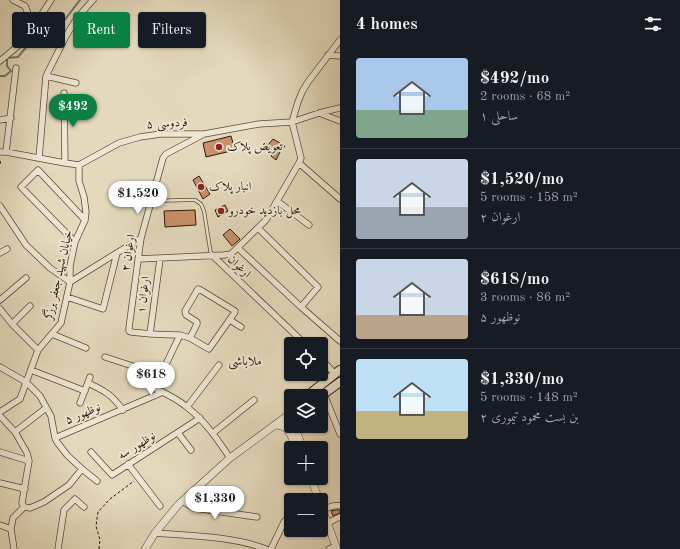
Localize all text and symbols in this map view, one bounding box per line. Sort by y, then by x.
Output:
chip: Buy [12,12,65,48]
chip: Rent [73,12,130,48]
chip: Filters [138,12,206,48]
icon: filters [642,13,664,35]
text: 4 homes [356,16,418,33]
text: $492/mo [480,70,549,87]
icon: home [388,74,436,122]
text: 2 rooms · 68 m² [480,90,570,103]
pin: $492 [49,94,97,128]
text: $492 [58,100,88,113]
text: ساحلی ۱ [480,110,518,123]
street label: فردوسی ۵ [146,117,188,133]
place label: تعویض پلاک [227,141,283,155]
marker: تعویض پلاک [214,142,224,152]
text: $1,520/mo [480,171,564,188]
icon: home [388,175,436,223]
pin: $1,520 [105,181,171,215]
place label: انبار پلاک [209,181,252,195]
marker: انبار پلاک [196,182,206,192]
text: $1,520 [117,187,159,200]
text: 5 rooms · 158 m² [480,191,578,204]
place label: محل بازدید خودرو [227,205,301,219]
marker: محل بازدید خودرو [216,206,226,216]
text: ارغوان ۲ [480,211,520,224]
street label: خیابان شهید جعفر برزگر [39,228,76,323]
street label: ارغوان ۲ [120,233,139,272]
street label: ارغوان [224,253,253,281]
text: $618/mo [480,271,549,288]
street label: ارغوان ۱ [136,275,153,314]
icon: home [388,275,436,323]
text: 3 rooms · 86 m² [480,291,570,304]
text: نوظهور ۵ [480,311,520,324]
map controls [284,337,328,537]
button: locate [284,337,328,381]
district label: ملاباشی [228,355,262,370]
pin: $618 [127,362,175,396]
text: $618 [136,368,166,381]
text: $1,330/mo [480,371,564,388]
icon: home [388,375,436,423]
button: layers [284,389,328,433]
text: 5 rooms · 148 m² [480,391,578,404]
street label: نوظهور ۵ [64,401,103,428]
text: بن بست محمود تیموری ۲ [480,411,579,424]
street label: نوظهور سه [116,430,158,463]
button: + [284,441,328,485]
pin: $1,330 [182,486,248,520]
text: $1,330 [194,492,236,505]
button: − [284,493,328,537]

